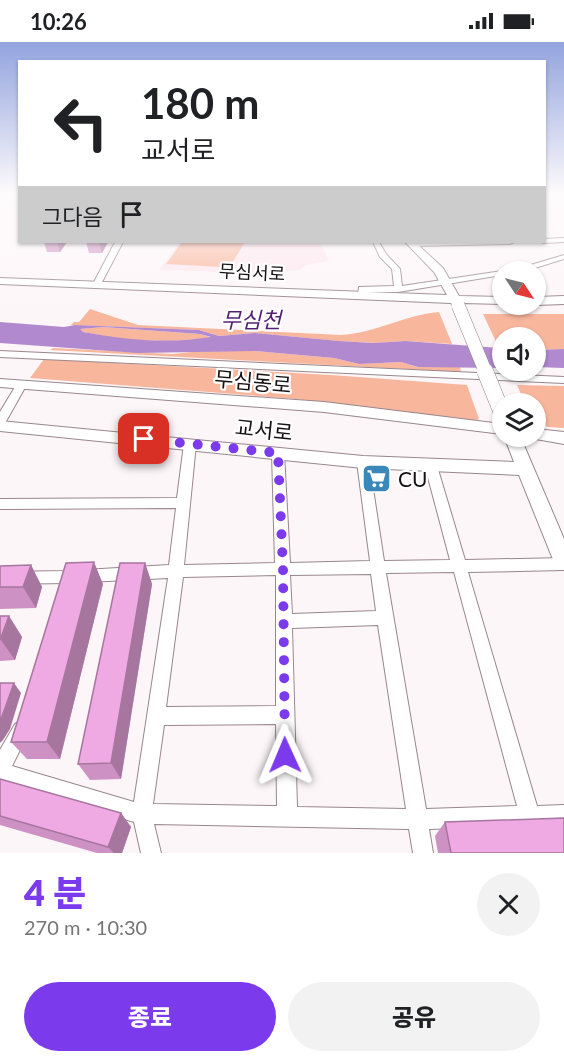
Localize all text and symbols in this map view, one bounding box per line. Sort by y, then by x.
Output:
text: 10:26 [30,8,87,35]
text: 180 m [141,78,259,128]
icon: left [42,84,120,162]
text: 교서로 [141,133,216,166]
icon: arrive [115,198,148,231]
text: 그다음 [42,203,103,230]
street label: 무심서로 [218,259,286,285]
north arrow [492,261,546,315]
map controls [492,261,546,447]
water label: 무심천 [221,306,284,333]
button: sound [492,327,546,381]
street label: 무심동로 [213,365,293,397]
button: layers [492,393,546,447]
pin [118,413,169,464]
street label: 교서로 [234,414,294,444]
icon: arrive [127,422,160,455]
supermarket icon: CU [361,462,393,494]
place label: CU [398,466,427,491]
position arrow [253,723,317,787]
text: 4 분 [24,870,86,914]
button: close [477,873,540,936]
text: 270 m · 10:30 [24,915,147,939]
button: 종료 [24,982,276,1051]
button: 공유 [288,982,540,1051]

